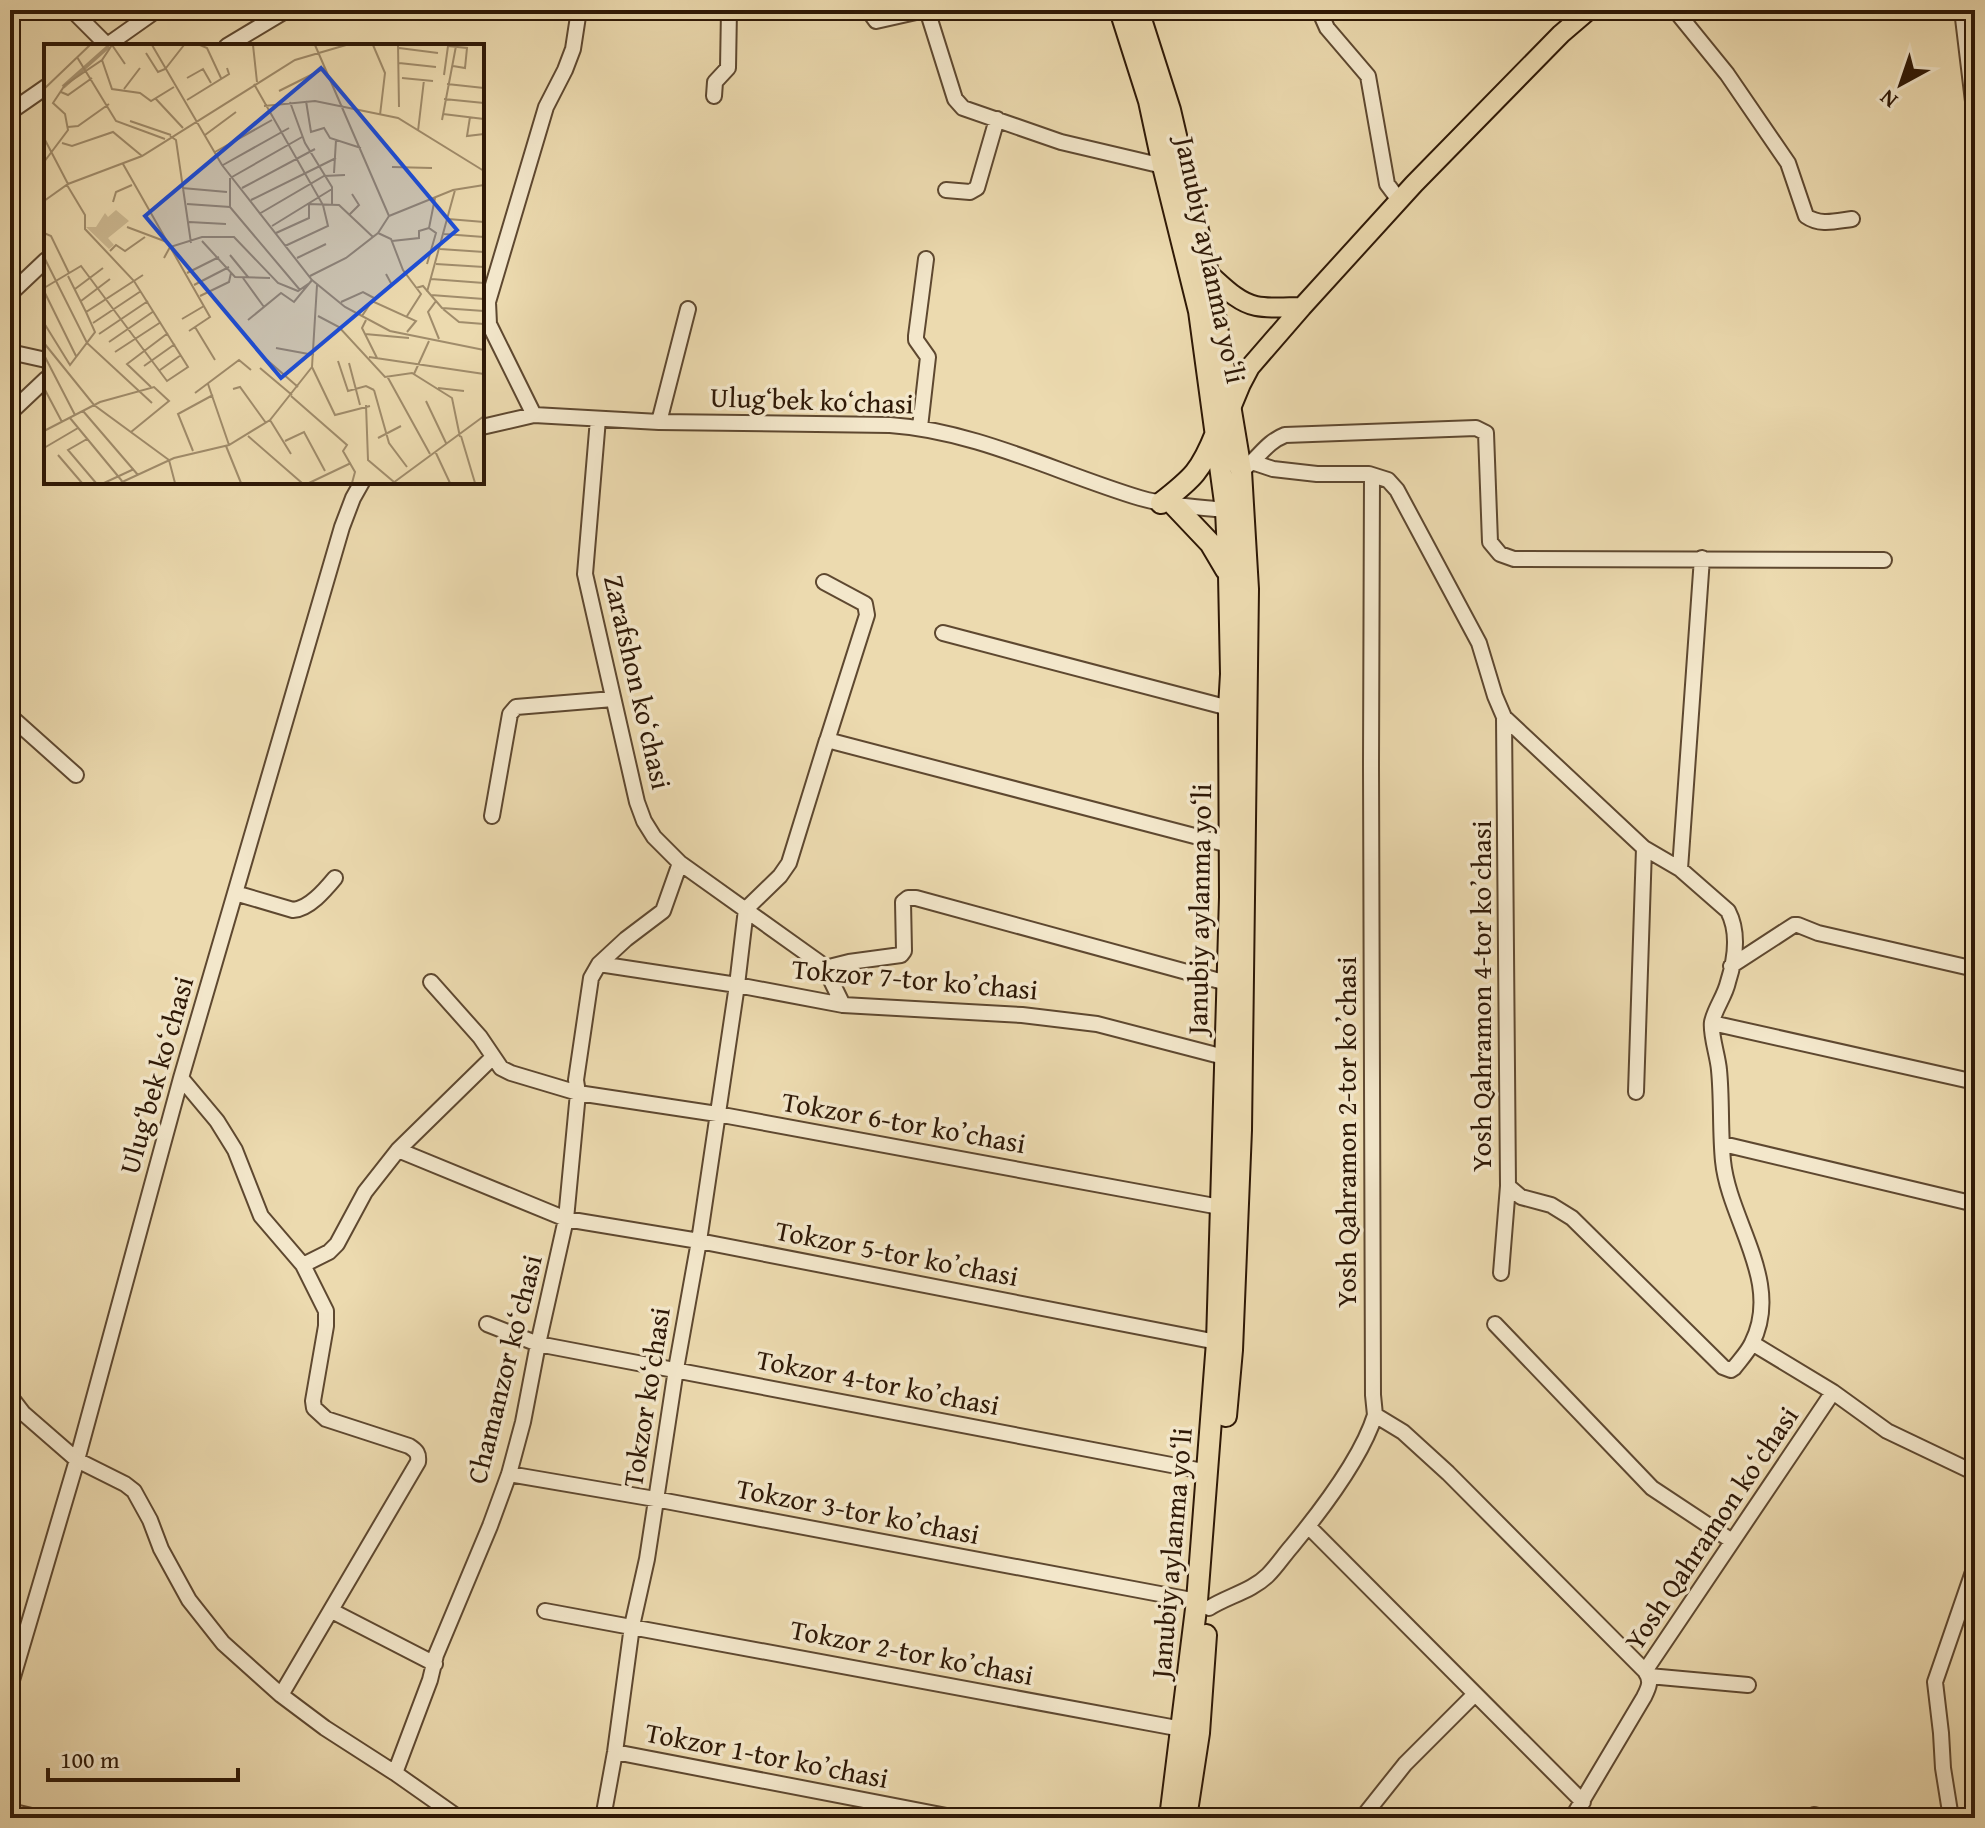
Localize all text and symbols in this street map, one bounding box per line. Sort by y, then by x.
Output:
inset map [44,44,484,484]
north arrow [1861,44,1941,124]
text: N [1872,82,1904,116]
street label: Janubiy aylanma yoʻli [1165,130,1258,387]
street label: Ulugʻbek koʻchasi [709,375,915,424]
street label: Zarafshon koʻchasi [594,571,683,793]
street label: Janubiy aylanma yoʻli [1176,783,1221,1038]
street label: Yosh Qahramon 4-tor koʼchasi [1460,820,1501,1172]
street label: Tokzor 7-tor koʼchasi [790,947,1040,1010]
street label: Yosh Qahramon 2-tor koʼchasi [1325,956,1366,1308]
street label: Ulugʻbek koʻchasi [108,971,203,1178]
street label: Tokzor 6-tor koʼchasi [779,1080,1029,1163]
street label: Tokzor 5-tor koʼchasi [772,1209,1022,1296]
street label: Chamanzor koʻchasi [455,1250,552,1488]
street label: Tokzor koʻchasi [611,1304,680,1490]
street label: Tokzor 4-tor koʼchasi [753,1338,1003,1425]
street label: Yosh Qahramon koʻchasi [1614,1398,1808,1658]
street label: Janubiy aylanma yoʻli [1139,1426,1202,1683]
street label: Tokzor 3-tor koʼchasi [733,1467,983,1554]
street label: Tokzor 2-tor koʼchasi [787,1608,1037,1695]
street label: Tokzor 1-tor koʼchasi [642,1711,892,1798]
scale bar [48,1732,238,1782]
text: 100 m [60,1742,120,1777]

